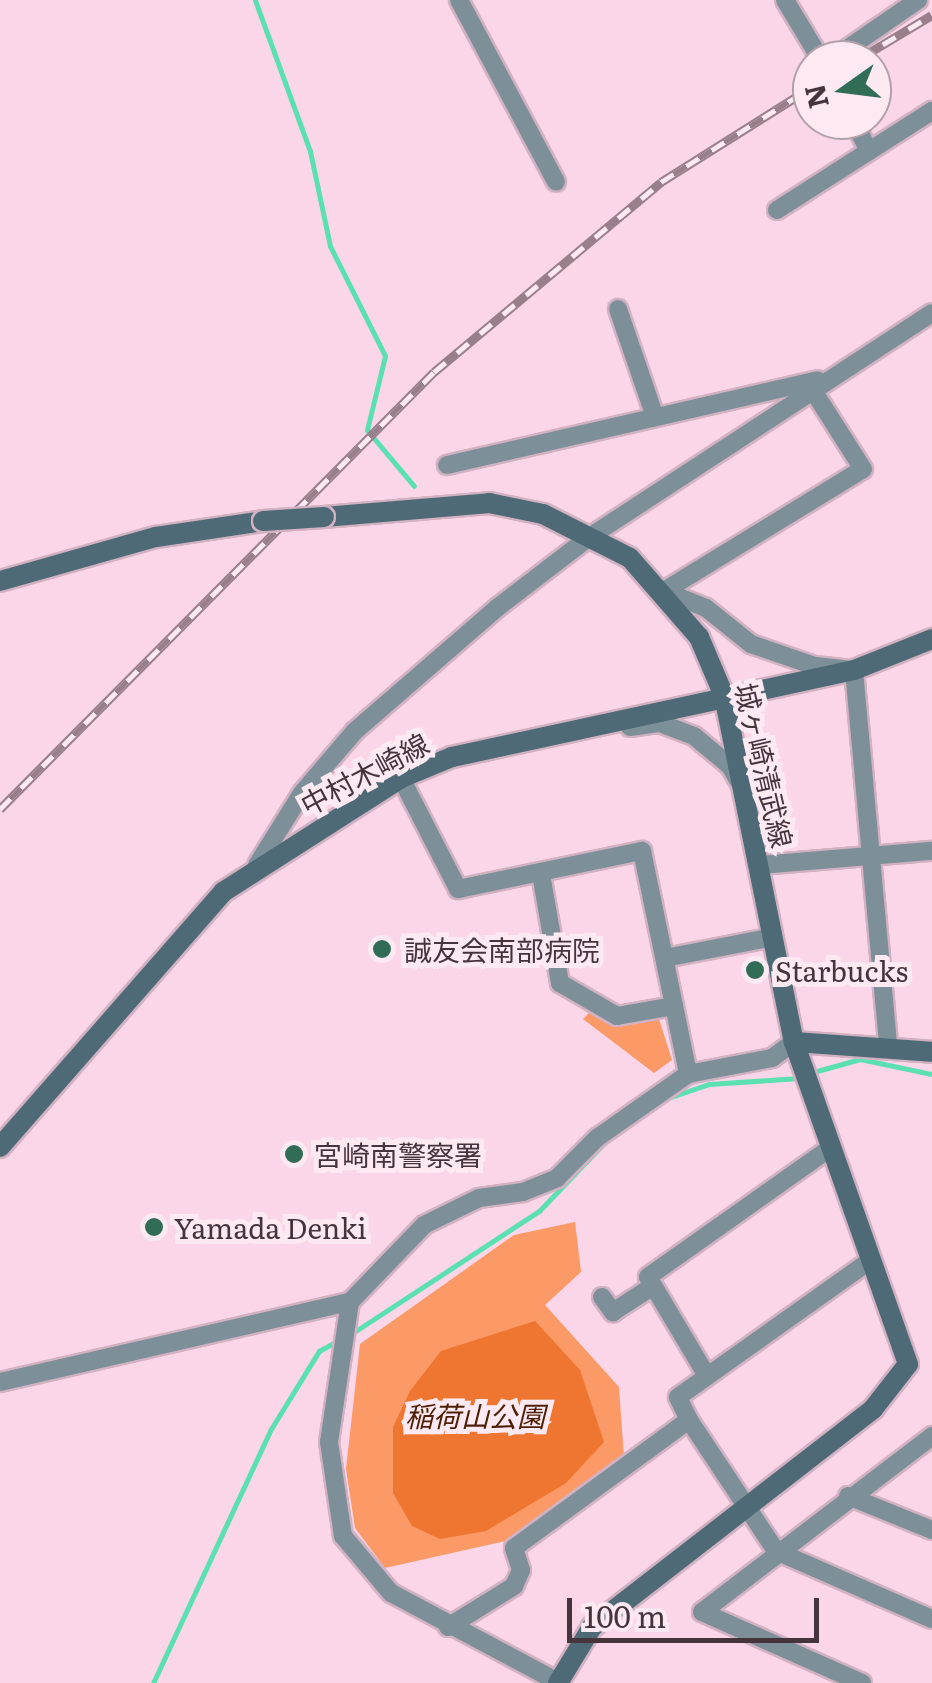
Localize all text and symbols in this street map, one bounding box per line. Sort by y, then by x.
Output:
north arrow [792,40,892,140]
text: N [792,80,838,113]
street label: 城ヶ崎清武線 [730,679,800,851]
street label: 中村木崎線 [294,725,434,821]
place label: 誠友会南部病院 [404,932,600,966]
marker: 誠友会南部病院 [369,936,395,962]
place label: Starbucks [775,953,908,987]
marker: Starbucks [744,959,766,981]
place label: 宮崎南警察署 [314,1137,482,1171]
marker: 宮崎南警察署 [283,1143,305,1165]
place label: Yamada Denki [174,1210,367,1244]
marker: Yamada Denki [143,1216,165,1238]
park label: 稲荷山公園 [405,1398,545,1432]
scale bar [572,1578,824,1640]
text: 100 m [584,1593,666,1637]

